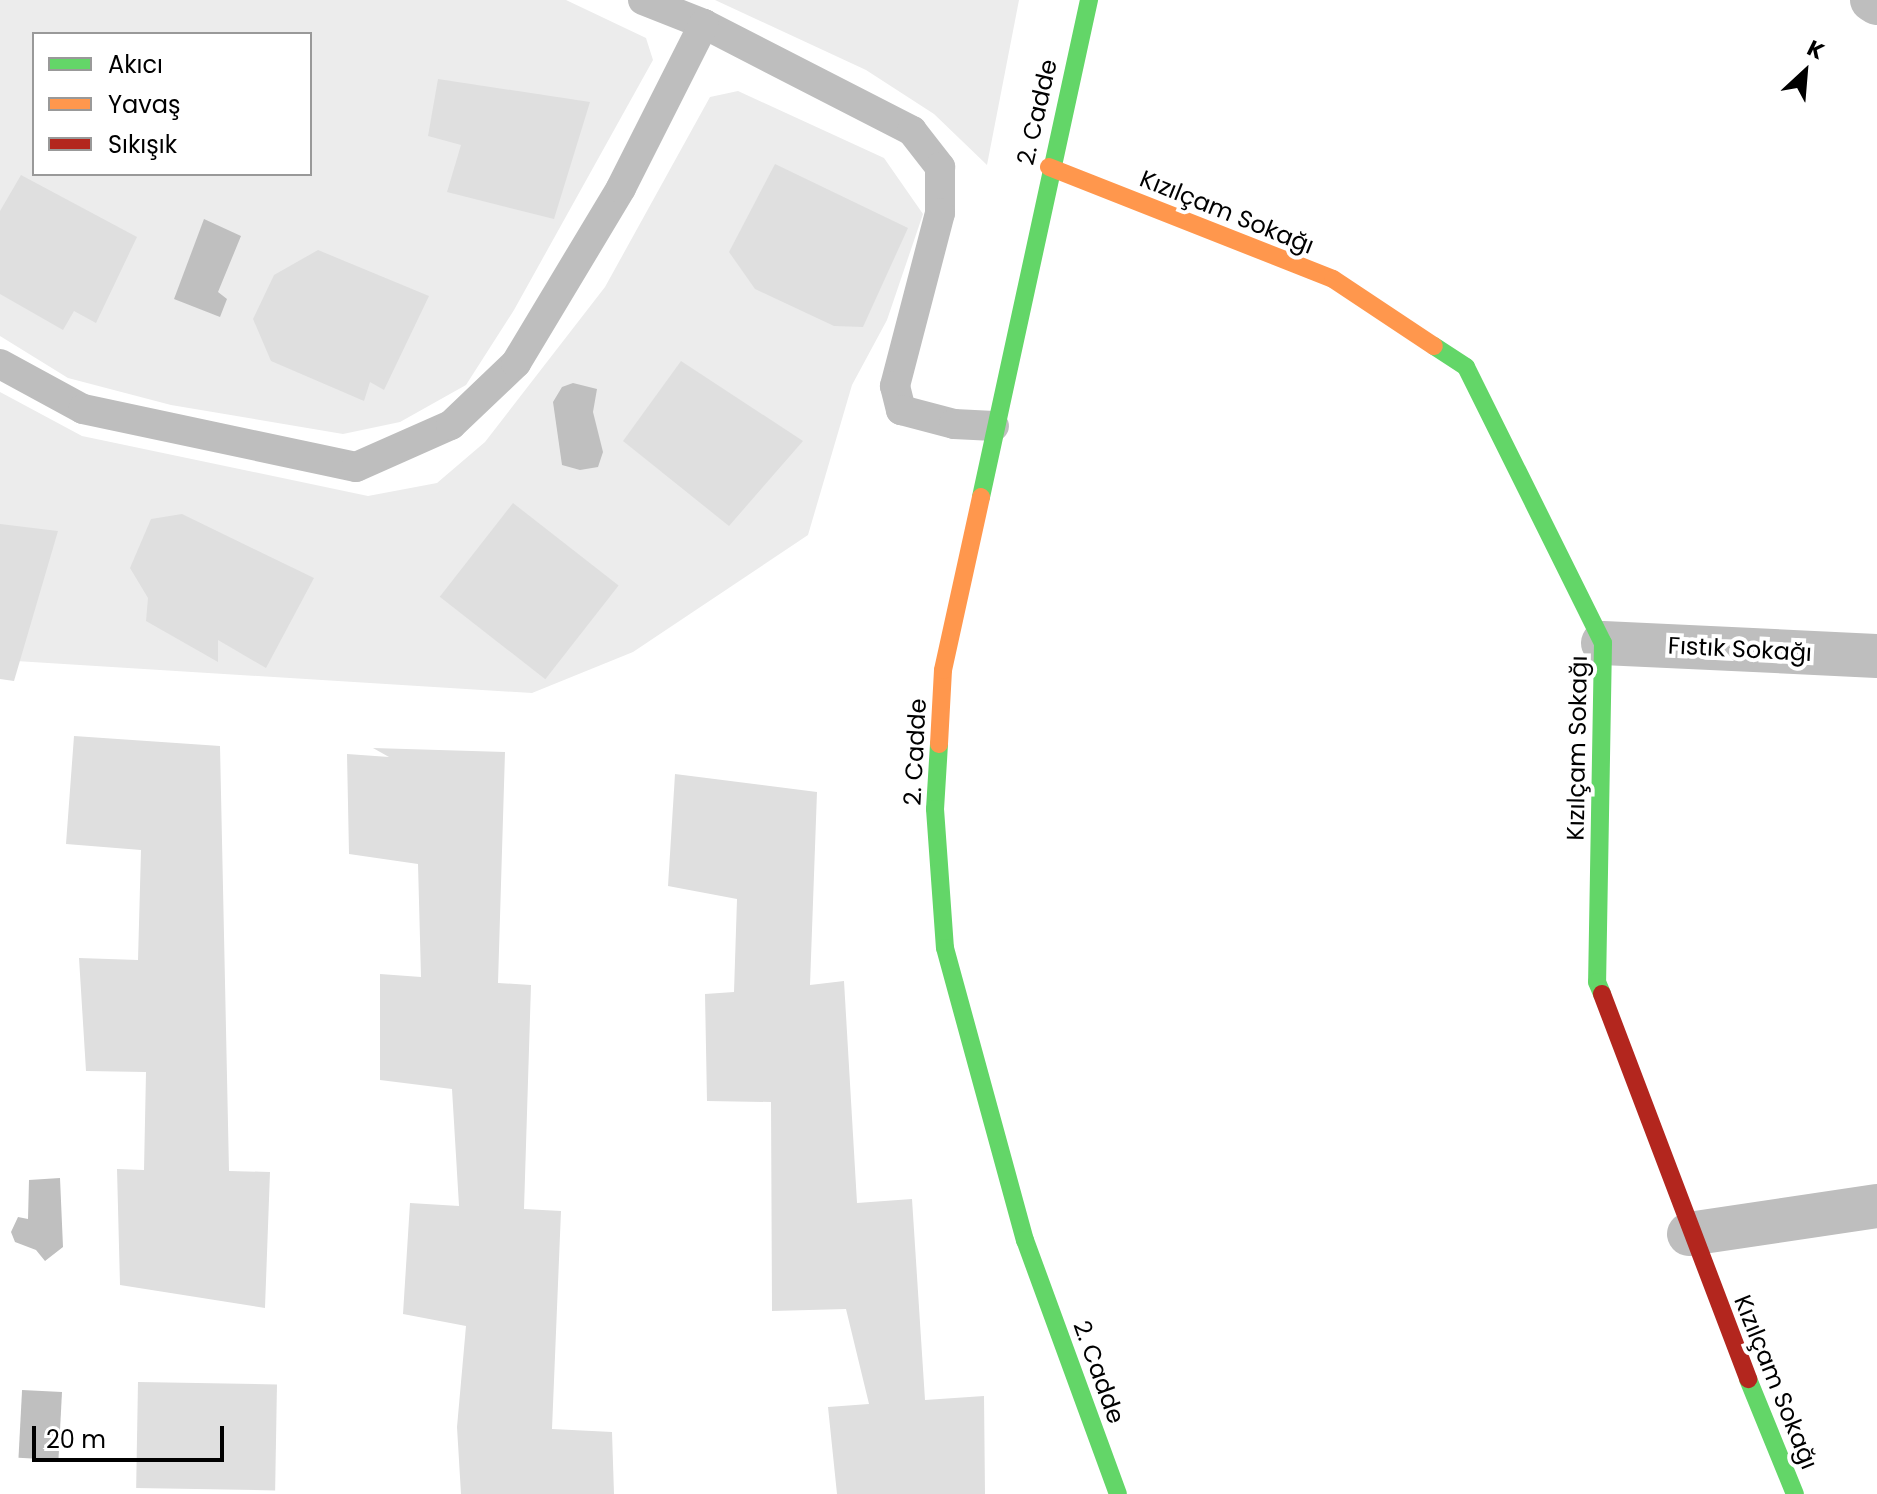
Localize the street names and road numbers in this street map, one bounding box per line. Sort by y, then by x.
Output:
street label: 2. Cadde [1011,56,1063,168]
street label: Kızılçam Sokağı [1136,164,1318,260]
street label: Fıstık Sokağı [1667,631,1813,667]
street label: Kızılçam Sokağı [1561,655,1593,841]
street label: 2. Cadde [898,698,932,806]
street label: Kızılçam Sokağı [1728,1291,1824,1473]
street label: 2. Cadde [1067,1317,1131,1427]

